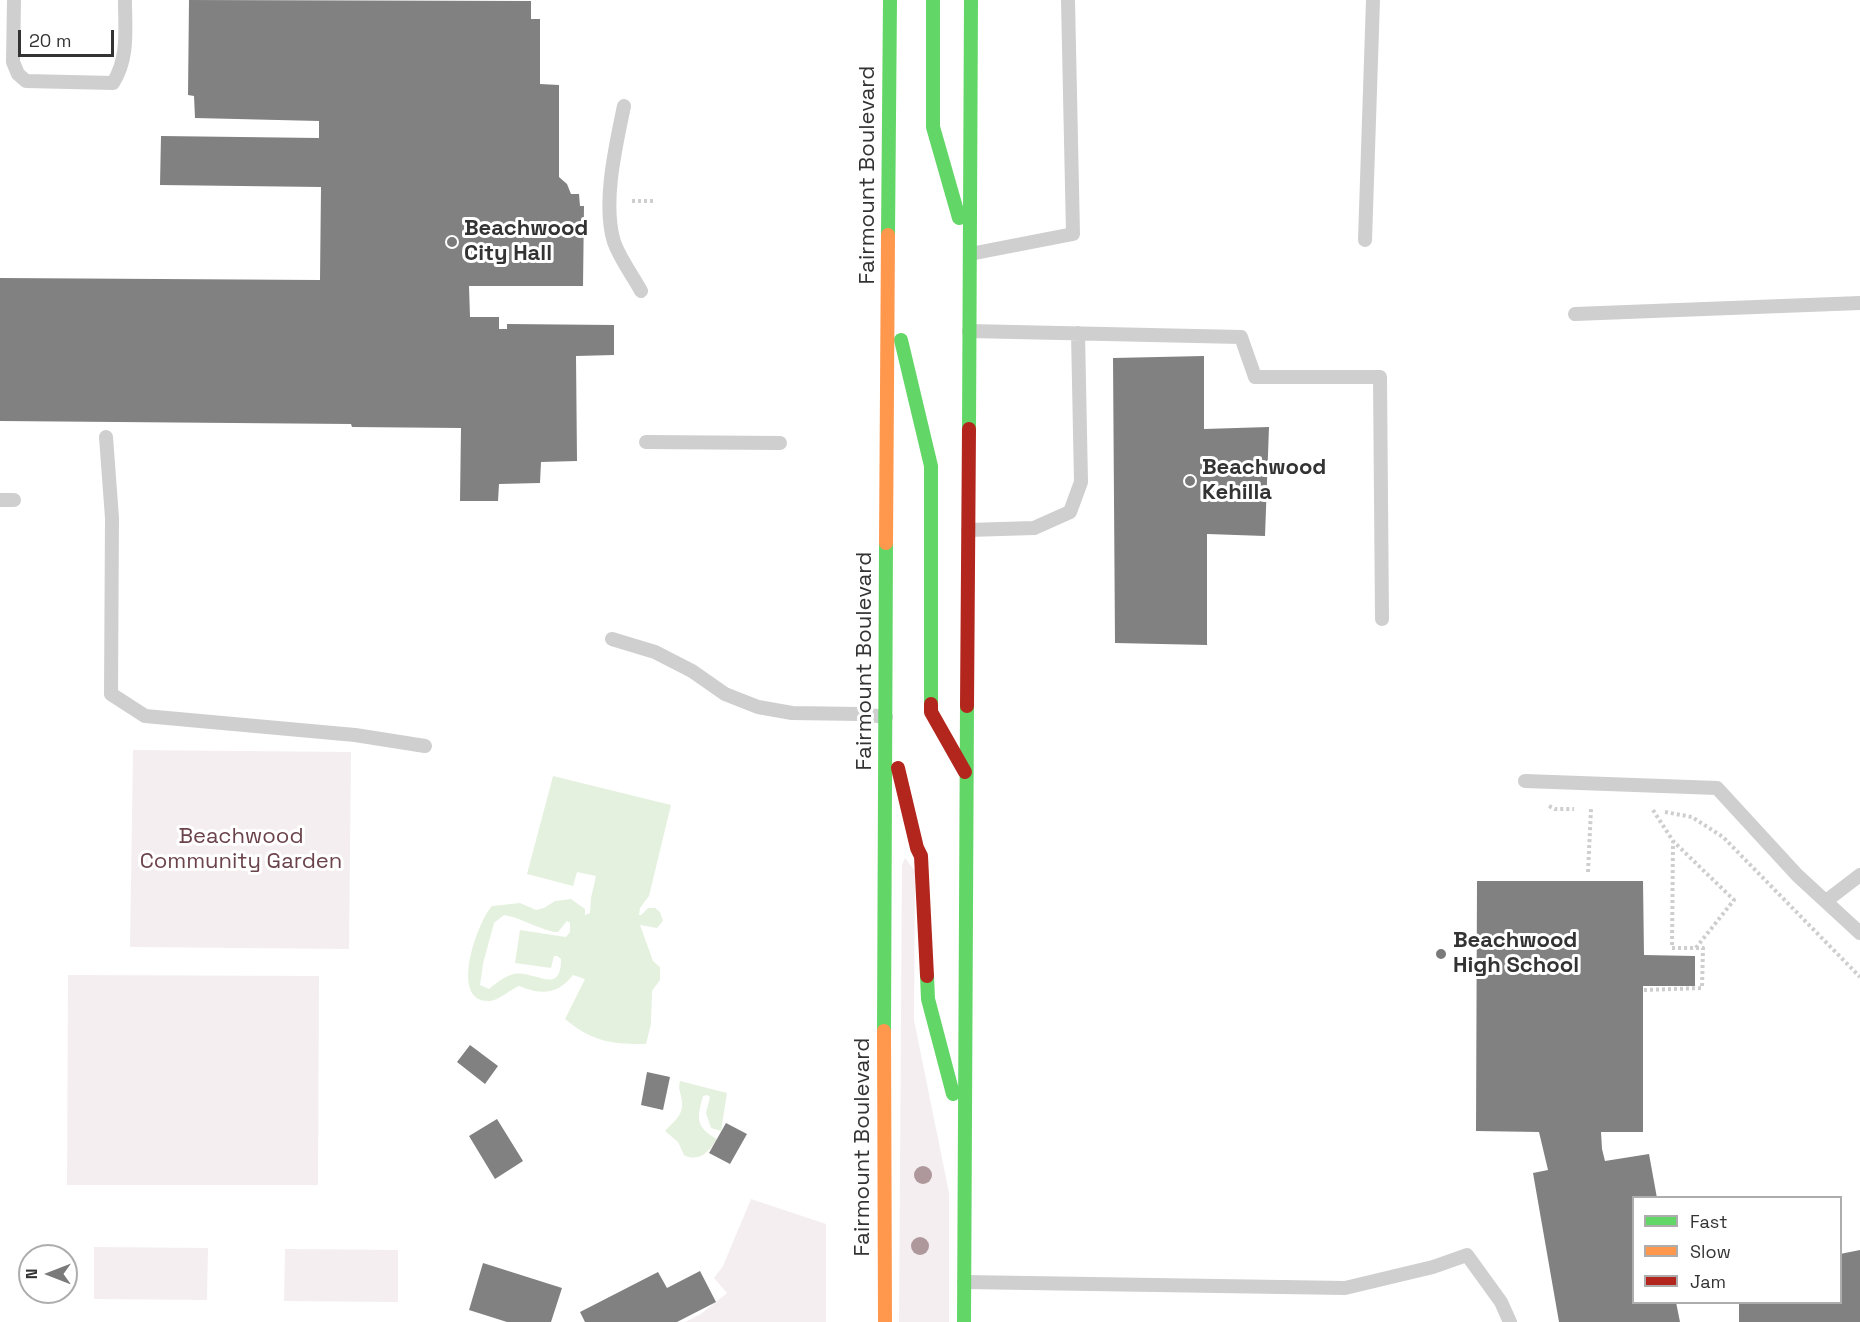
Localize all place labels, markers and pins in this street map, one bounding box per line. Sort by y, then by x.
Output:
place label: Beachwood City Hall [464,216,588,268]
marker: Beachwood City Hall [445,235,459,249]
place label: Beachwood Kehilla [1202,455,1326,506]
marker: Beachwood Kehilla [1183,474,1197,488]
place label: Beachwood High School [1453,928,1579,980]
marker: Beachwood High School [1434,947,1448,961]

